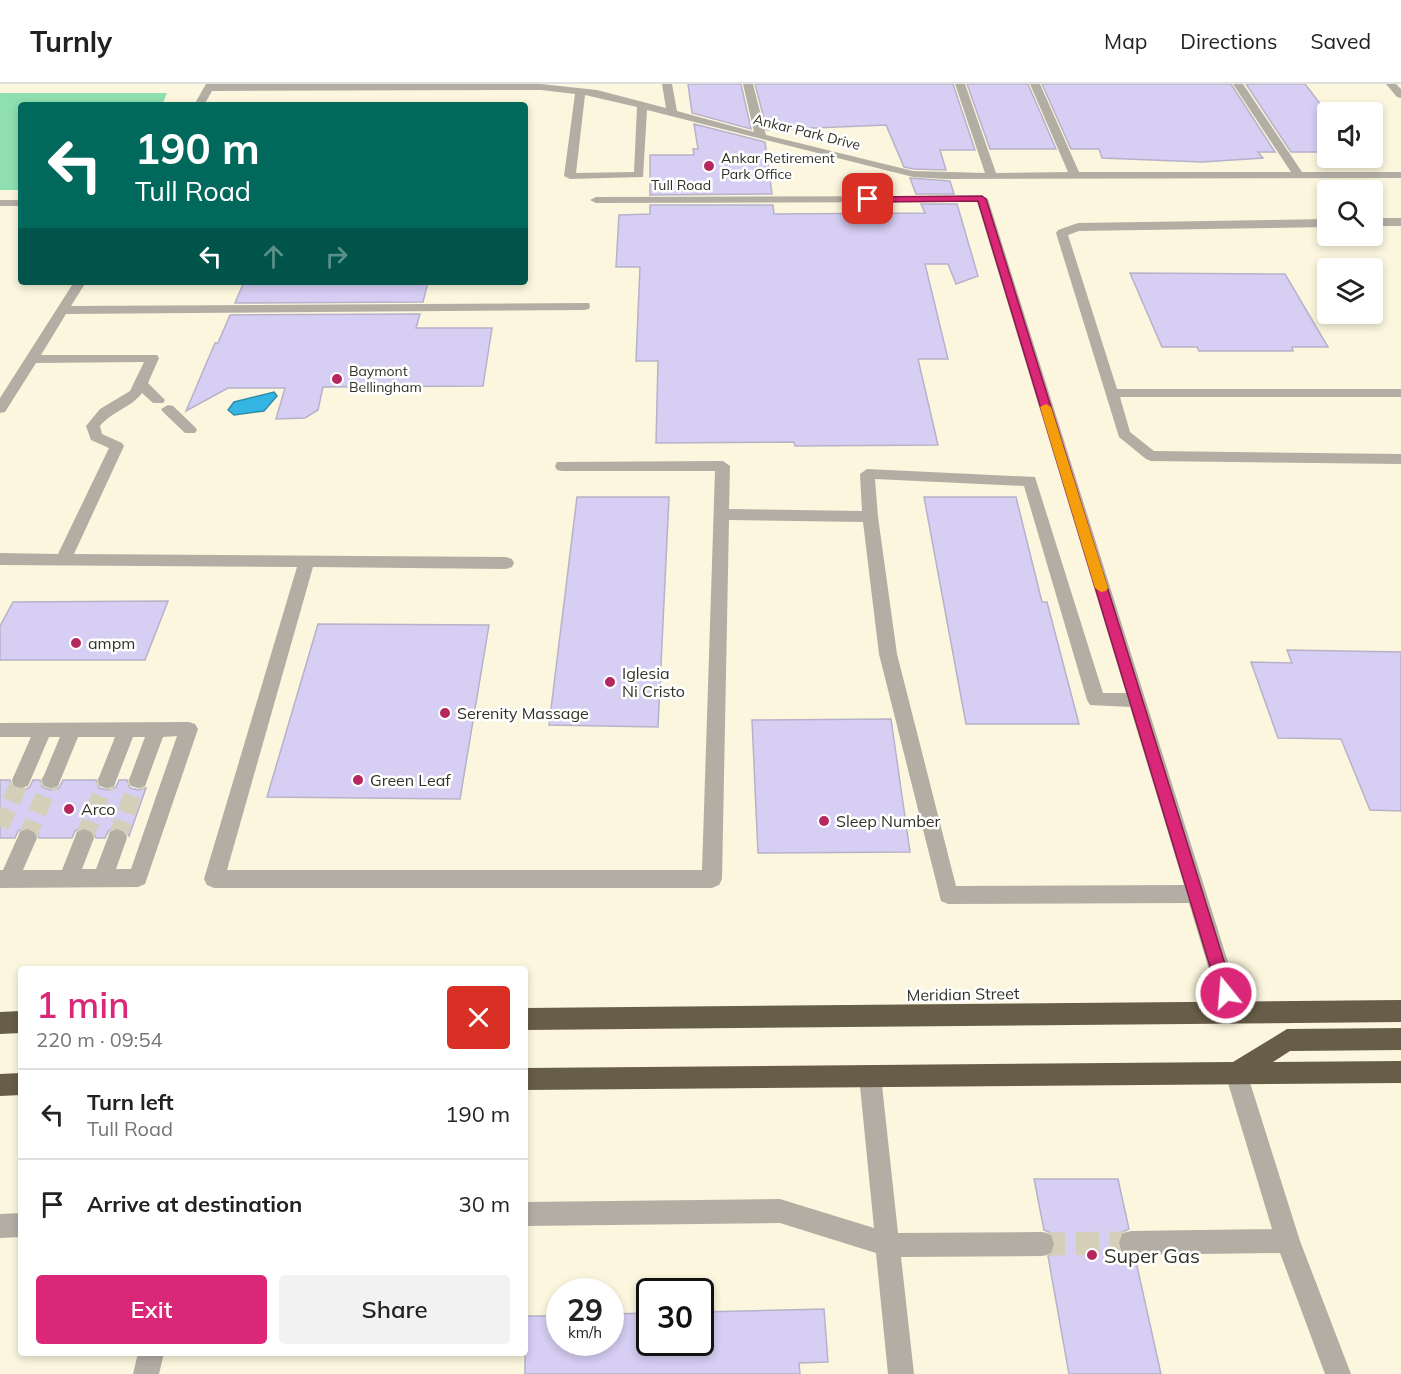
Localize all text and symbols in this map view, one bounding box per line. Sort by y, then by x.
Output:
text: Turnly [30,24,112,59]
text: Map [1104,28,1147,54]
text: Directions [1180,28,1277,54]
text: Saved [1310,28,1371,54]
map controls [1317,102,1383,324]
button: sound [1317,102,1383,168]
street label: Ankar Park Drive [752,110,862,154]
text: 190 m [135,122,260,175]
icon: left [36,126,114,204]
place label: Ankar Retirement Park Office [721,149,835,183]
marker: Ankar Retirement Park Office [702,159,716,173]
pin [842,173,893,224]
text: Tull Road [135,174,251,208]
street label: Tull Road [651,176,711,194]
button: search [1317,180,1383,246]
icon: arrive [851,182,884,215]
icon: left [194,240,227,273]
icon: ahead [257,240,290,273]
icon: right [320,240,353,273]
button: layers [1317,258,1383,324]
place label: Baymont Bellingham [349,362,422,396]
marker: Baymont Bellingham [330,372,344,386]
place label: ampm [88,633,135,653]
marker: ampm [69,636,83,650]
place label: Iglesia Ni Cristo [622,663,685,701]
marker: Iglesia Ni Cristo [603,675,617,689]
place label: Serenity Massage [457,703,589,723]
marker: Serenity Massage [438,706,452,720]
place label: Green Leaf [370,770,451,790]
marker: Green Leaf [351,773,365,787]
place label: Arco [81,799,115,819]
marker: Arco [62,802,76,816]
place label: Sleep Number [836,811,940,831]
marker: Sleep Number [817,814,831,828]
position arrow [1194,961,1258,1025]
text: 1 min [36,982,130,1027]
street label: Meridian Street [906,983,1020,1005]
button: close [447,986,510,1049]
text: 220 m · 09:54 [36,1027,162,1052]
text: Turn left [87,1088,174,1116]
icon: left [36,1098,69,1131]
text: 190 m [445,1100,510,1128]
text: Tull Road [87,1116,173,1141]
icon: arrive [36,1188,69,1221]
text: Arrive at destination [87,1190,302,1218]
text: 30 m [459,1190,510,1218]
place label: Super Gas [1104,1243,1200,1268]
marker: Super Gas [1085,1248,1099,1262]
button: Exit [36,1275,267,1344]
button: Share [279,1275,510,1344]
speed limit sign: 30 [636,1278,714,1356]
text: 29 [567,1291,603,1329]
text: km/h [568,1323,602,1342]

